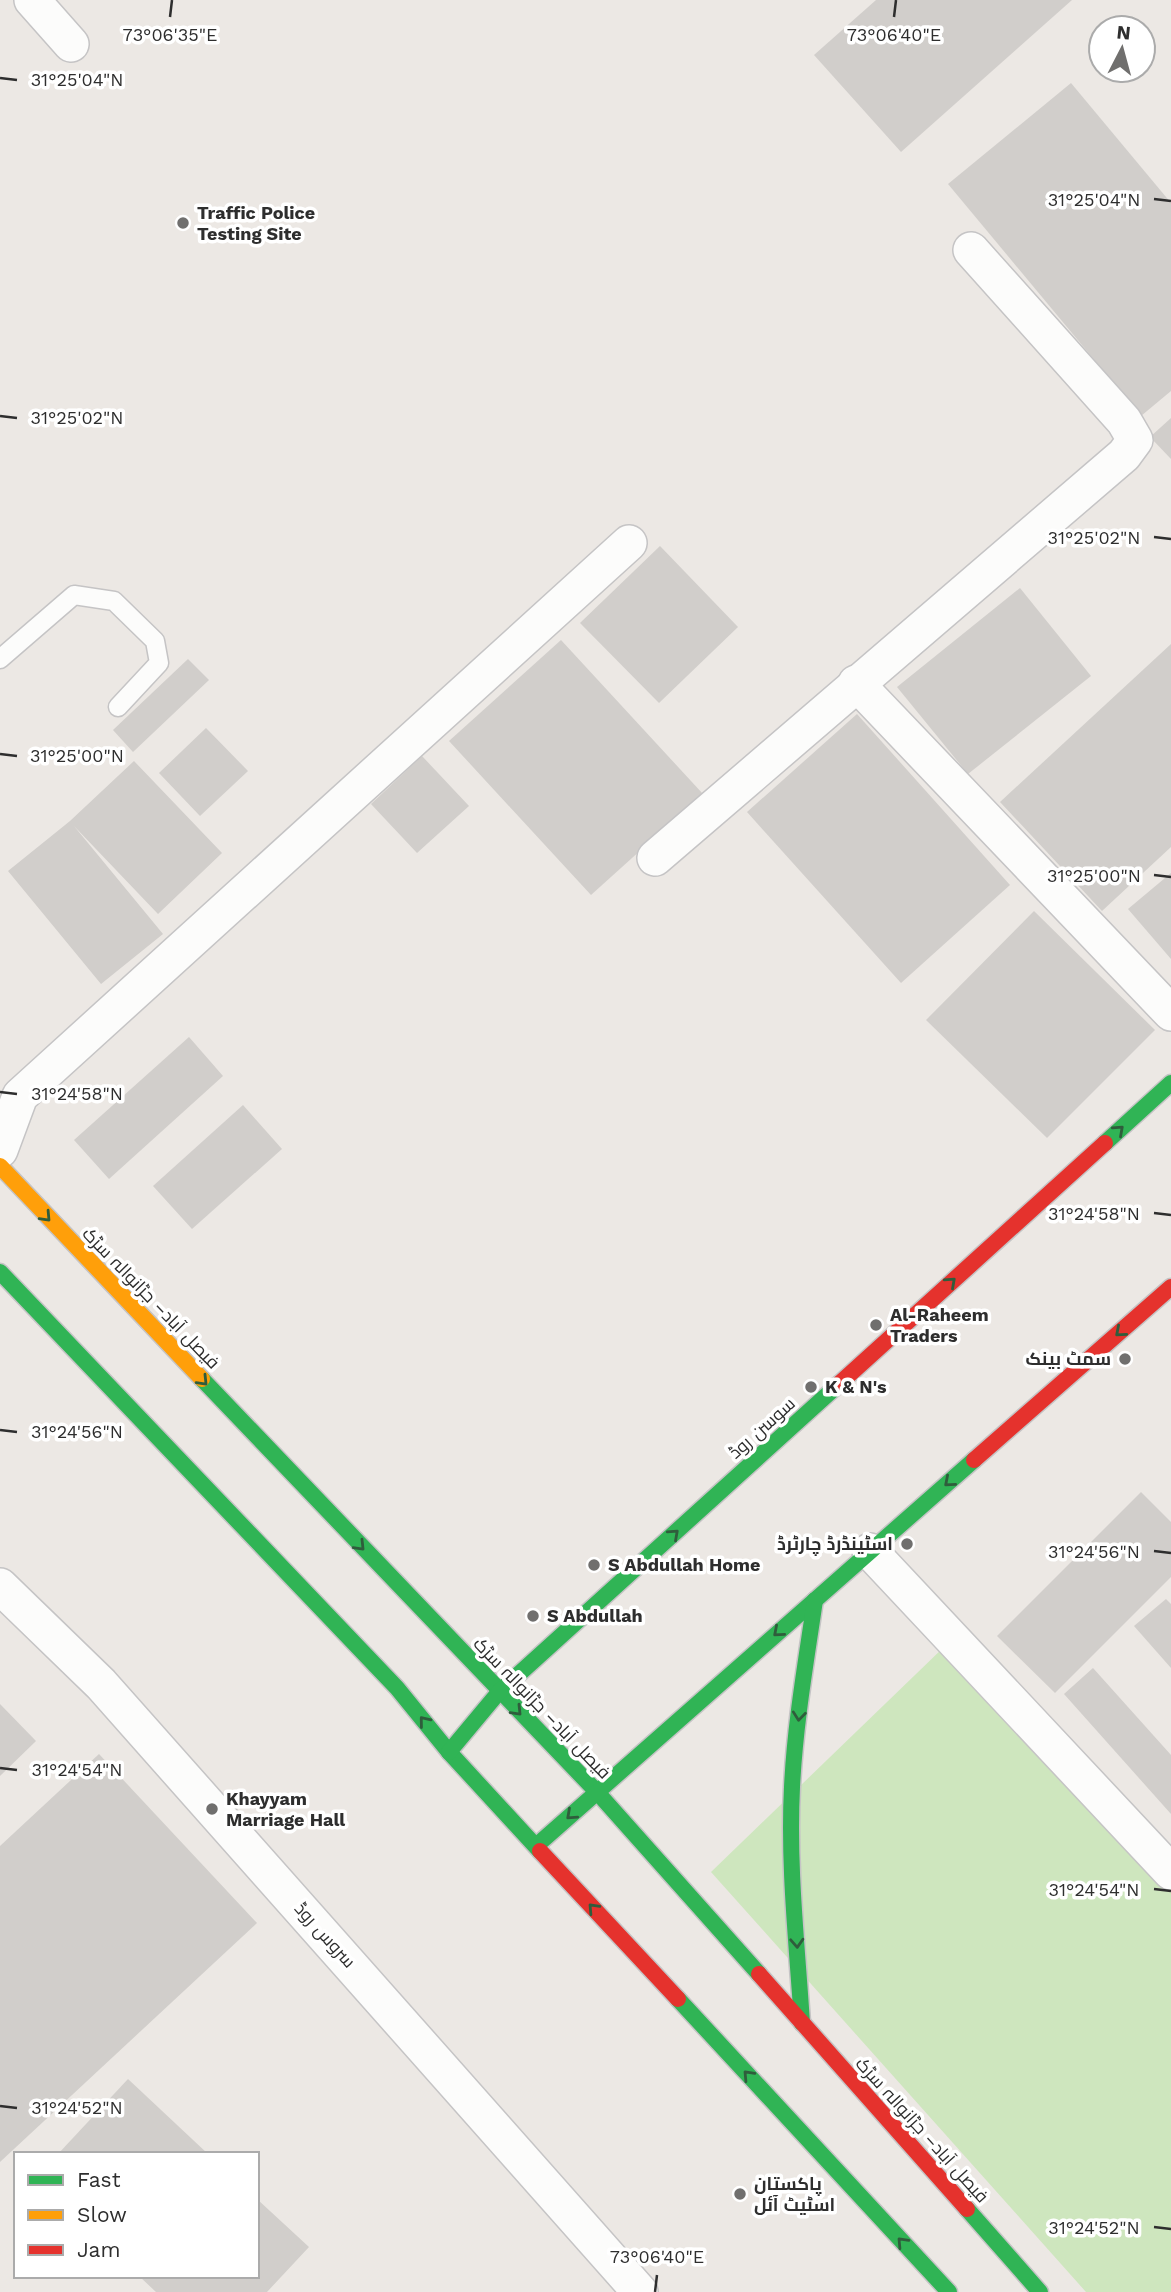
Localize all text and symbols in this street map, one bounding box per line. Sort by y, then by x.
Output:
north arrow [1087,14,1157,84]
text: N [1116,20,1132,45]
text: 73°06'35"E [123,24,217,45]
text: 73°06'40"E [847,24,941,45]
text: 31°25'04"N [31,69,123,90]
text: 31°25'04"N [1048,189,1140,210]
place label: Traffic Police Testing Site [197,202,315,244]
marker: Traffic Police Testing Site [175,215,191,231]
text: 31°25'02"N [30,407,124,428]
text: 31°25'02"N [1047,527,1141,548]
text: 31°25'00"N [30,745,124,766]
text: 31°25'00"N [1047,865,1141,886]
text: 31°24'58"N [31,1083,123,1104]
one-way arrow [1111,1125,1124,1138]
text: 31°24'58"N [1048,1203,1140,1224]
one-way arrow [38,1209,51,1222]
street label: فیصل آباد– جڑانوالہ سڑک [78,1223,224,1373]
one-way arrow [943,1278,956,1291]
place label: Al-Raheem Traders [890,1304,989,1346]
marker: Al-Raheem Traders [868,1317,884,1333]
one-way arrow [1115,1324,1128,1336]
place label: سمٹ بینک [1026,1348,1111,1369]
marker: سمٹ بینک [1117,1351,1133,1367]
one-way arrow [195,1373,208,1386]
place label: K & N's [825,1376,887,1397]
marker: K & N's [803,1379,819,1395]
street label: سوسن روڈ [724,1392,800,1464]
text: 31°24'56"N [31,1421,123,1442]
one-way arrow [944,1474,957,1486]
one-way arrow [665,1530,678,1542]
place label: اسٹینڈرڈ چارٹرڈ [777,1533,893,1556]
marker: اسٹینڈرڈ چارٹرڈ [899,1536,915,1552]
one-way arrow [352,1538,364,1551]
text: 31°24'56"N [1048,1541,1140,1562]
place label: S Abdullah Home [608,1554,760,1575]
marker: S Abdullah Home [586,1557,602,1573]
place label: S Abdullah [547,1605,643,1626]
marker: S Abdullah [525,1608,541,1624]
one-way arrow [773,1624,786,1636]
street label: فیصل آباد– جڑانوالہ سڑک [469,1633,615,1783]
one-way arrow [509,1702,522,1715]
one-way arrow [792,1711,807,1722]
one-way arrow [420,1717,432,1730]
text: 31°24'54"N [31,1759,123,1780]
place label: Khayyam Marriage Hall [226,1788,345,1830]
marker: Khayyam Marriage Hall [204,1801,220,1817]
one-way arrow [566,1807,579,1819]
text: 31°24'54"N [1048,1879,1140,1900]
street label: سروس روڈ [290,1898,360,1972]
one-way arrow [589,1903,601,1916]
one-way arrow [789,1937,804,1948]
street label: فیصل آباد– جڑانوالہ سڑک [851,2053,993,2207]
one-way arrow [743,2070,756,2083]
text: 31°24'52"N [31,2097,123,2118]
legend [14,2152,259,2278]
text: Fast [77,2167,121,2192]
place label: پاکستان اسٹیٹ آئل [754,2173,835,2216]
marker: پاکستان اسٹیٹ آئل [732,2186,748,2202]
text: Slow [77,2202,127,2227]
text: 31°24'52"N [1048,2217,1140,2238]
text: Jam [77,2237,120,2262]
one-way arrow [898,2237,911,2250]
text: 73°06'40"E [610,2246,704,2267]

